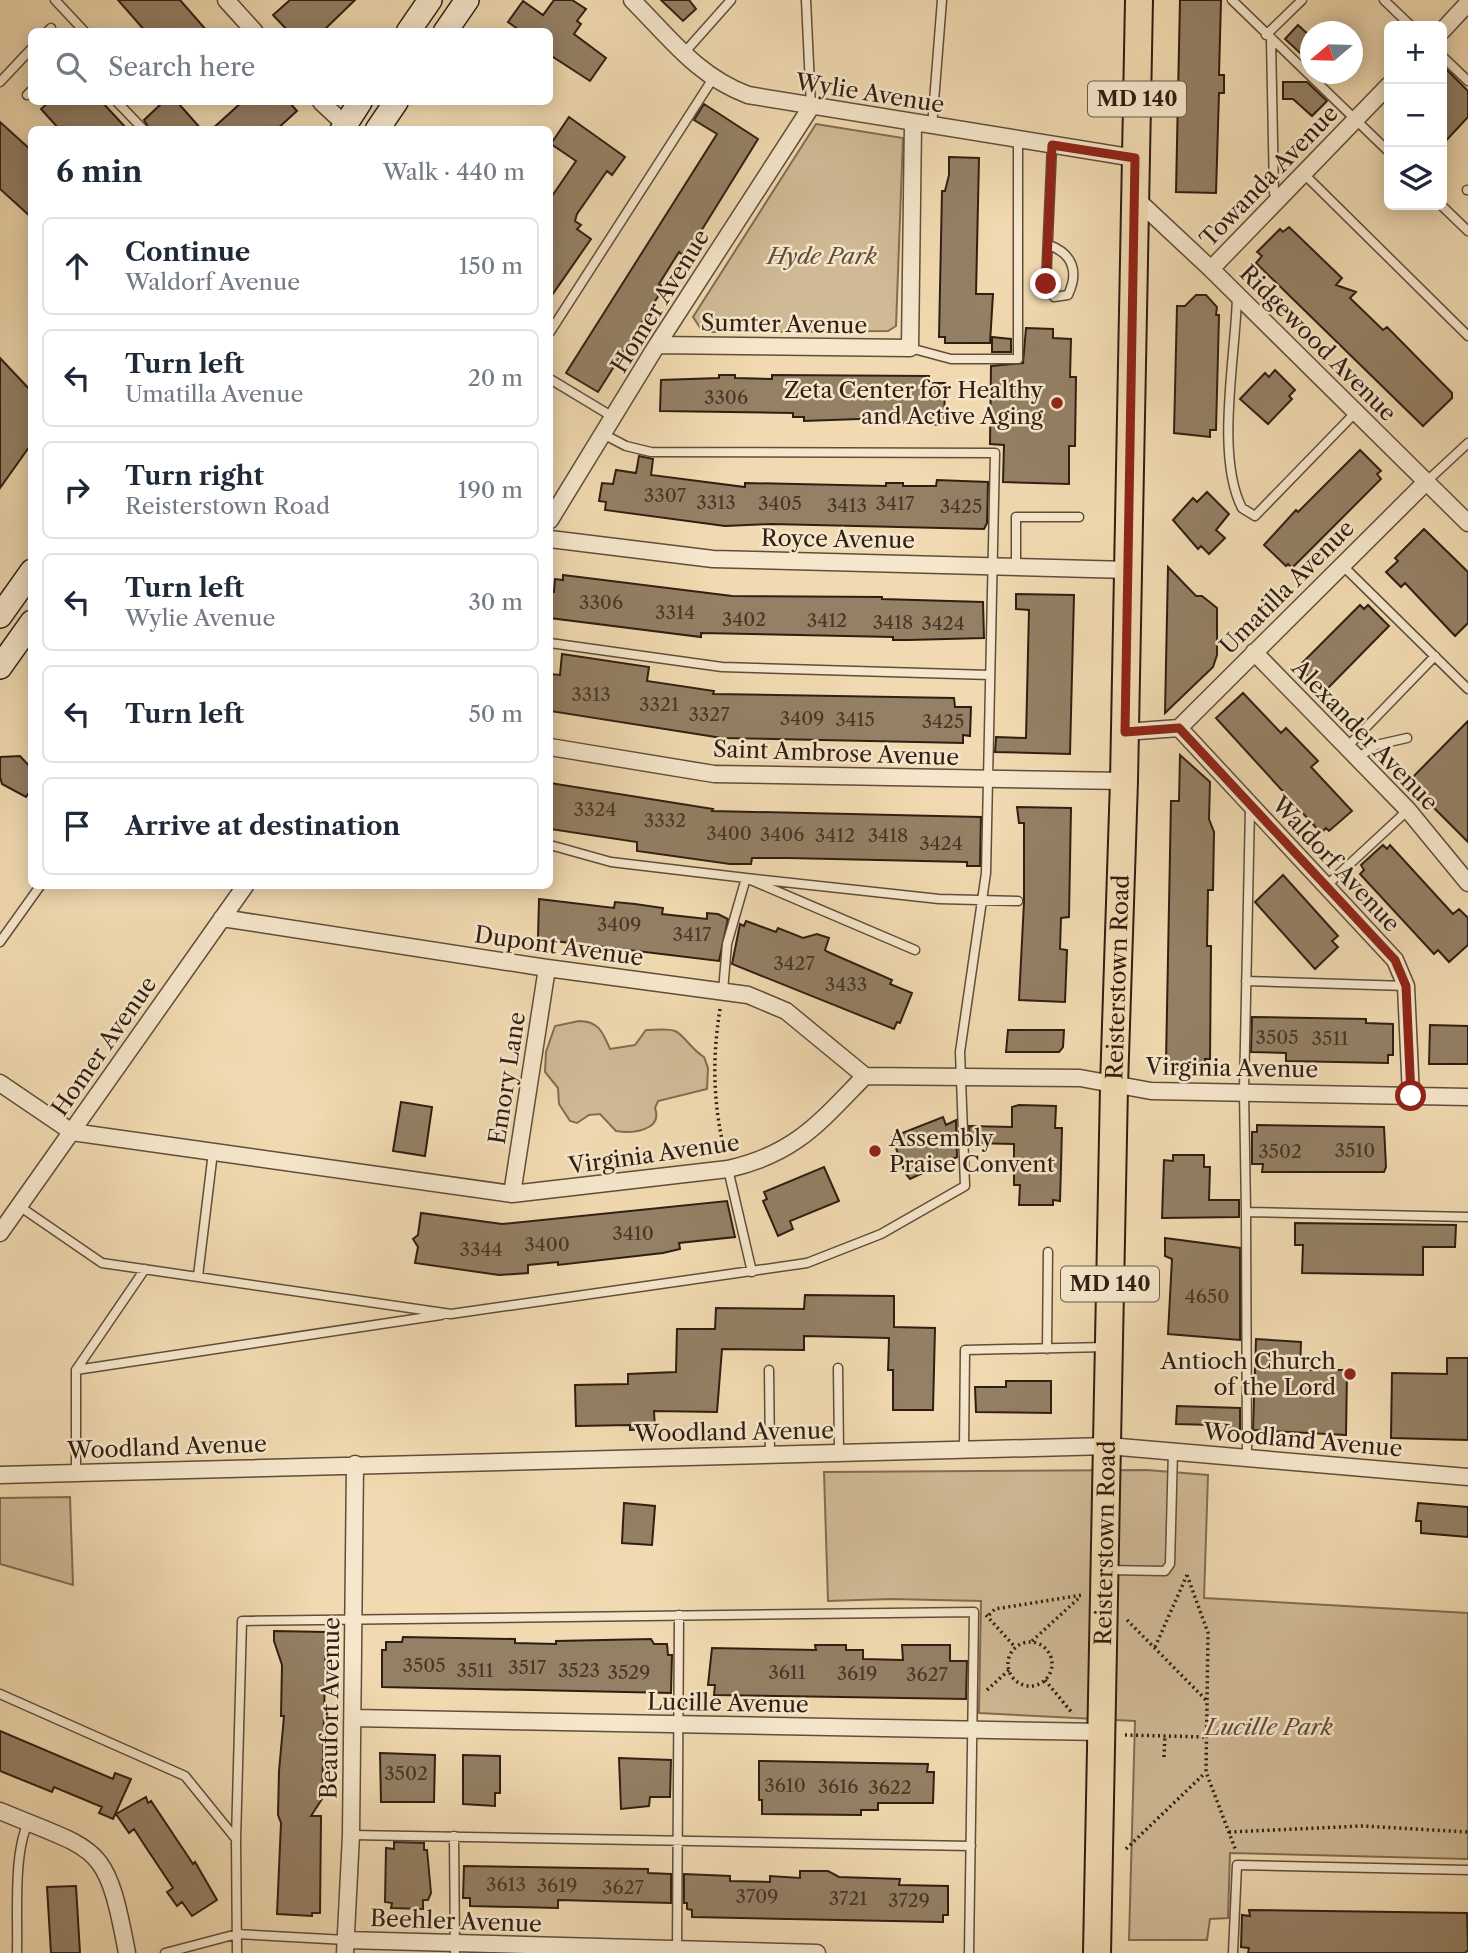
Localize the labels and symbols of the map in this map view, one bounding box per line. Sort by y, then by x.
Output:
north arrow [1300,21,1363,84]
street label: Wylie Avenue [793,67,946,119]
road number: MD 140 [1088,82,1186,116]
street label: Towanda Avenue [1194,99,1344,253]
street label: Homer Avenue [605,224,715,378]
park label: Hyde Park [765,242,877,270]
street label: Ridgewood Avenue [1234,259,1402,427]
route end [1030,268,1061,299]
street label: Sumter Avenue [700,309,868,339]
place label: Zeta Center for Healthy and Active Aging [784,376,1044,430]
house number: 3306 [704,386,748,409]
marker: Zeta Center for Healthy and Active Aging [1049,395,1065,411]
house number: 3307 [644,484,687,507]
house number: 3313 [696,491,736,514]
house number: 3405 [758,492,802,515]
house number: 3417 [876,492,915,515]
house number: 3413 [827,494,867,517]
house number: 3425 [940,495,982,518]
street label: Umatilla Avenue [1214,514,1360,660]
street label: Royce Avenue [761,524,915,554]
house number: 3306 [579,591,623,614]
house number: 3314 [655,601,695,624]
house number: 3402 [722,608,766,631]
house number: 3412 [807,609,847,632]
house number: 3418 [873,611,913,634]
house number: 3424 [921,612,965,635]
street label: Alexander Avenue [1285,653,1444,816]
house number: 3313 [571,683,611,706]
house number: 3321 [639,693,679,716]
house number: 3327 [688,703,730,726]
house number: 3409 [780,707,824,730]
house number: 3415 [835,708,875,731]
house number: 3425 [922,710,964,733]
street label: Saint Ambrose Avenue [712,735,960,771]
street label: Waldorf Avenue [1265,790,1406,938]
house number: 3324 [574,798,616,821]
house number: 3332 [644,809,686,832]
house number: 3400 [706,822,752,845]
house number: 3406 [760,823,804,846]
house number: 3412 [815,824,855,847]
house number: 3418 [868,824,908,847]
house number: 3424 [919,832,963,855]
street label: Reisterstown Road [1100,874,1135,1080]
house number: 3409 [597,913,641,936]
street label: Dupont Avenue [473,920,645,972]
house number: 3417 [673,923,712,946]
house number: 3427 [773,952,815,975]
street label: Homer Avenue [46,971,162,1121]
house number: 3433 [825,973,867,996]
street label: Emory Lane [483,1010,531,1146]
house number: 3505 [1255,1026,1299,1049]
house number: 3511 [1312,1027,1348,1050]
street label: Virginia Avenue [1145,1052,1318,1084]
route start [1395,1080,1426,1111]
place label: Assembly Praise Convent [888,1124,1055,1178]
street label: Virginia Avenue [566,1128,741,1180]
house number: 3510 [1335,1139,1375,1162]
house number: 3502 [1258,1140,1302,1163]
marker: Assembly Praise Convent [867,1143,883,1159]
house number: 3410 [612,1222,654,1245]
house number: 3400 [524,1233,570,1256]
house number: 3344 [460,1238,502,1261]
road number: MD 140 [1061,1266,1159,1302]
house number: 4650 [1185,1285,1229,1308]
place label: Antioch Church of the Lord [1160,1347,1336,1401]
marker: Antioch Church of the Lord [1342,1366,1358,1382]
street label: Woodland Avenue [633,1416,834,1448]
street label: Woodland Avenue [1201,1417,1404,1463]
street label: Woodland Avenue [66,1430,267,1465]
street label: Reisterstown Road [1089,1440,1121,1646]
street label: Beaufort Avenue [314,1617,346,1799]
house number: 3505 [402,1654,446,1677]
house number: 3517 [508,1656,547,1679]
house number: 3511 [457,1659,493,1682]
house number: 3523 [558,1659,600,1682]
house number: 3529 [608,1661,650,1684]
house number: 3611 [768,1661,806,1684]
house number: 3619 [837,1662,877,1685]
house number: 3627 [906,1663,949,1686]
street label: Lucille Avenue [647,1688,809,1718]
park label: Lucille Park [1203,1713,1333,1741]
house number: 3502 [384,1762,428,1785]
house number: 3610 [764,1774,806,1797]
house number: 3616 [818,1775,858,1798]
house number: 3622 [868,1776,912,1799]
house number: 3613 [486,1873,526,1896]
house number: 3619 [537,1874,577,1897]
house number: 3627 [602,1876,645,1899]
house number: 3709 [736,1885,779,1908]
house number: 3721 [829,1887,867,1910]
house number: 3729 [888,1889,930,1912]
street label: Beehler Avenue [370,1904,542,1938]

